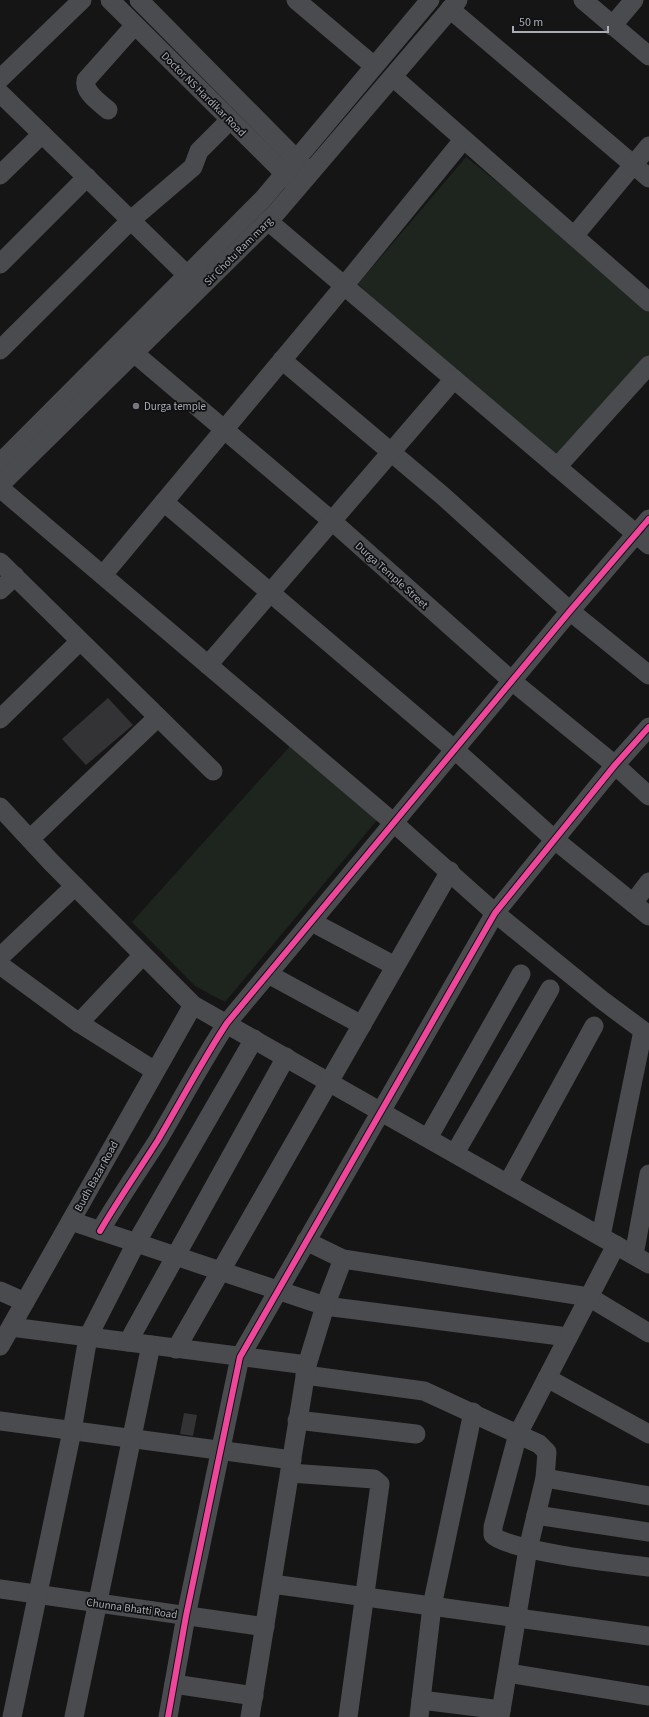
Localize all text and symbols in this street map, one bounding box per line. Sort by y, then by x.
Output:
scale bar [513,8,608,34]
text: 50 m [519,14,543,31]
street label: Doctor NS Hardikar Road [158,49,249,140]
street label: Sir Chotu Ram marg [201,213,276,289]
place label: Durga temple [144,399,207,414]
marker: Durga temple [131,401,141,411]
street label: Durga Temple Street [352,539,432,612]
street label: Budh Bazar Road [71,1138,122,1214]
street label: Chunna Bhatti Road [86,1595,178,1622]

